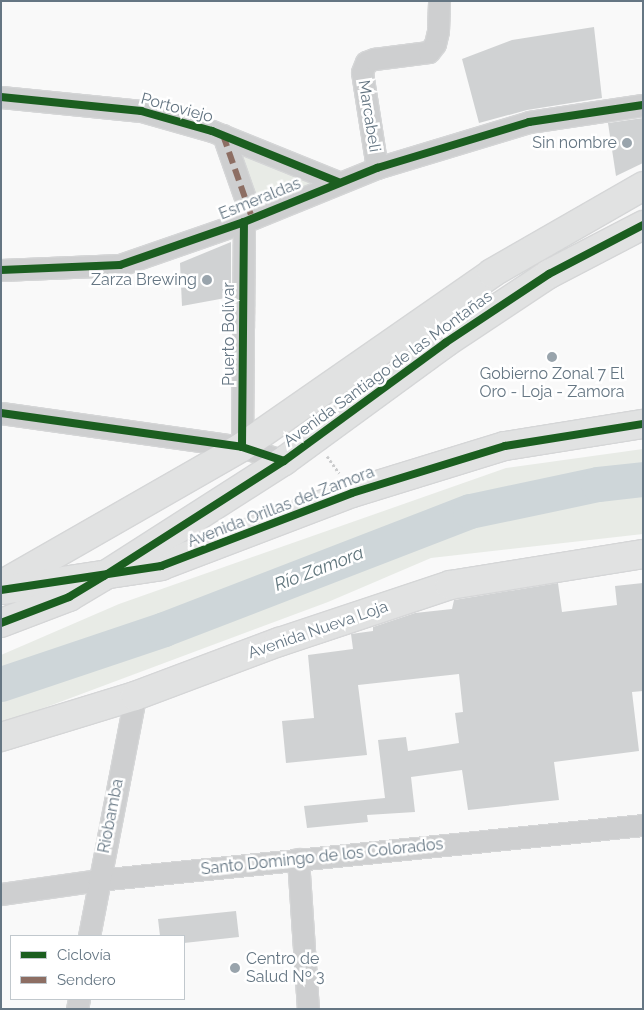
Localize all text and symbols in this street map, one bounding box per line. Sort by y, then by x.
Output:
street label: Marcabeli [354,79,384,153]
street label: Portoviejo [139,89,215,127]
place label: Sin nombre [532,133,617,153]
marker: Sin nombre [621,137,633,149]
street label: Esmeraldas [216,174,304,224]
place label: Zarza Brewing [91,270,197,290]
marker: Zarza Brewing [201,274,213,286]
street label: Puerto Bolívar [219,282,239,386]
street label: Avenida Santiago de las Montañas [280,287,496,451]
marker: Gobierno Zonal 7 El Oro - Loja - Zamora [546,351,558,363]
place label: Gobierno Zonal 7 El Oro - Loja - Zamora [480,364,624,402]
street label: Avenida Orillas del Zamora [185,462,377,552]
water label: Río Zamora [271,542,367,596]
street label: Avenida Nueva Loja [246,597,390,663]
street label: Riobamba [94,777,128,855]
street label: Santo Domingo de los Colorados [200,835,444,879]
legend [10,935,185,1000]
text: Ciclovía [57,946,111,964]
place label: Centro de Salud Nº 3 [246,949,324,987]
marker: Centro de Salud Nº 3 [228,961,242,975]
text: Sendero [57,971,116,989]

